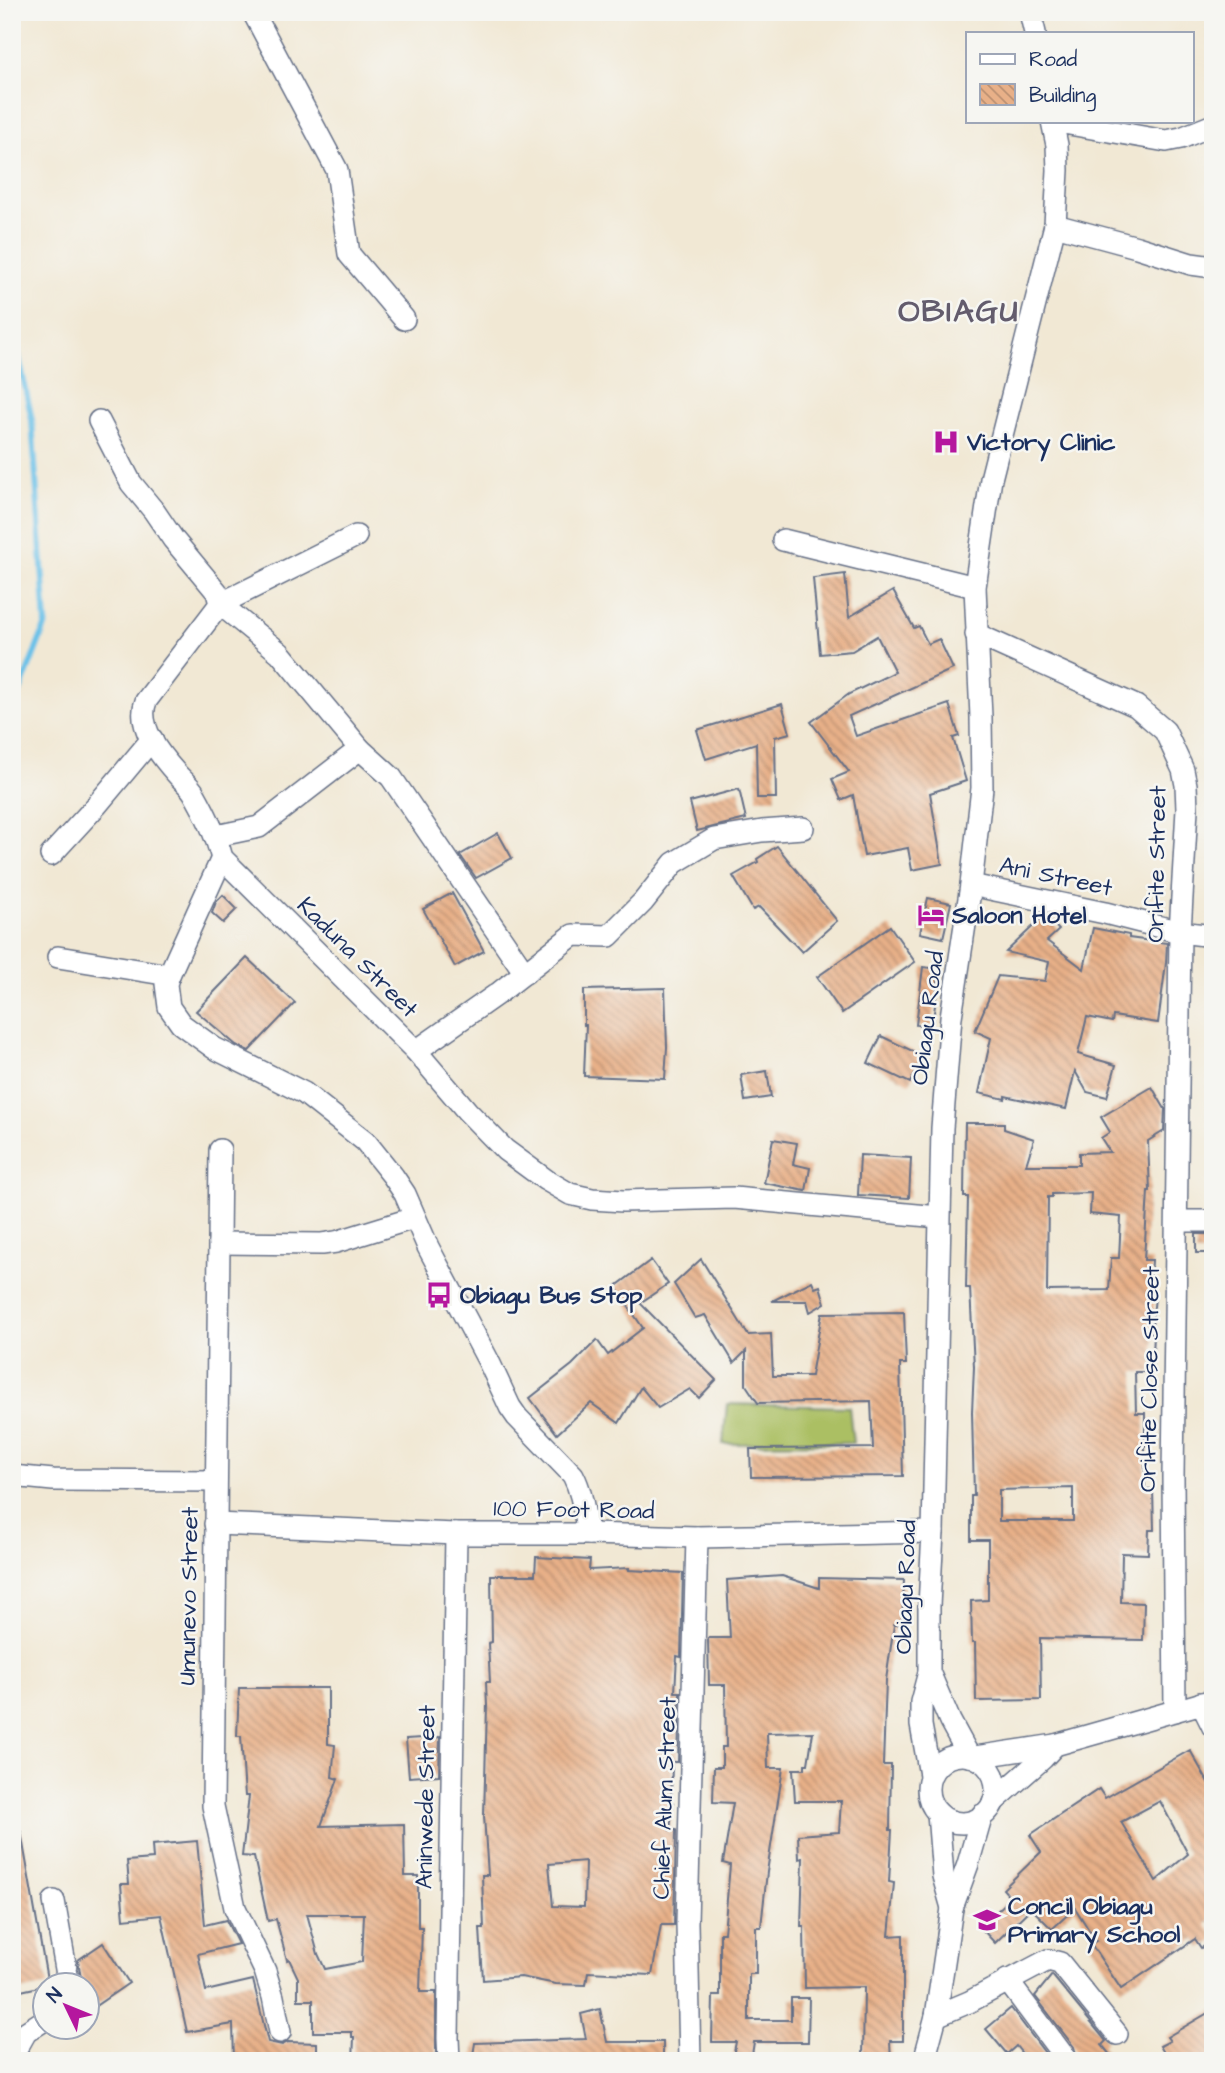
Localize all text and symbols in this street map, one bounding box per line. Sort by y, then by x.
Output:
legend [966,32,1194,122]
text: Road [1029,45,1077,74]
text: Building [1029,81,1097,112]
district label: OBIAGU [898,289,1020,334]
place label: Victory Clinic [966,426,1115,462]
hospital icon: Victory Clinic [931,427,961,457]
street label: Orifite Street [1139,785,1175,943]
street label: Ani Street [996,848,1116,906]
street label: Kaduna Street [289,889,426,1026]
place label: Saloon Hotel [951,899,1087,933]
hotel icon: Saloon Hotel [916,900,946,930]
street label: Obiagu Road [903,949,954,1087]
street label: Orifite Close Street [1131,1265,1169,1492]
place label: Obiagu Bus Stop [460,1279,643,1314]
bus stop icon: Obiagu Bus Stop [424,1280,454,1310]
street label: 100 Foot Road [493,1492,655,1528]
street label: Umunevo Street [170,1506,208,1686]
street label: Obiagu Road [887,1519,926,1655]
street label: Chief Alum Street [644,1696,686,1900]
street label: Aninwede Street [407,1704,445,1889]
place label: Concil Obiagu Primary School [1008,1890,1181,1954]
school or university icon: Concil Obiagu Primary School [972,1905,1002,1935]
north arrow [32,1972,102,2042]
text: N [41,1982,69,2009]

